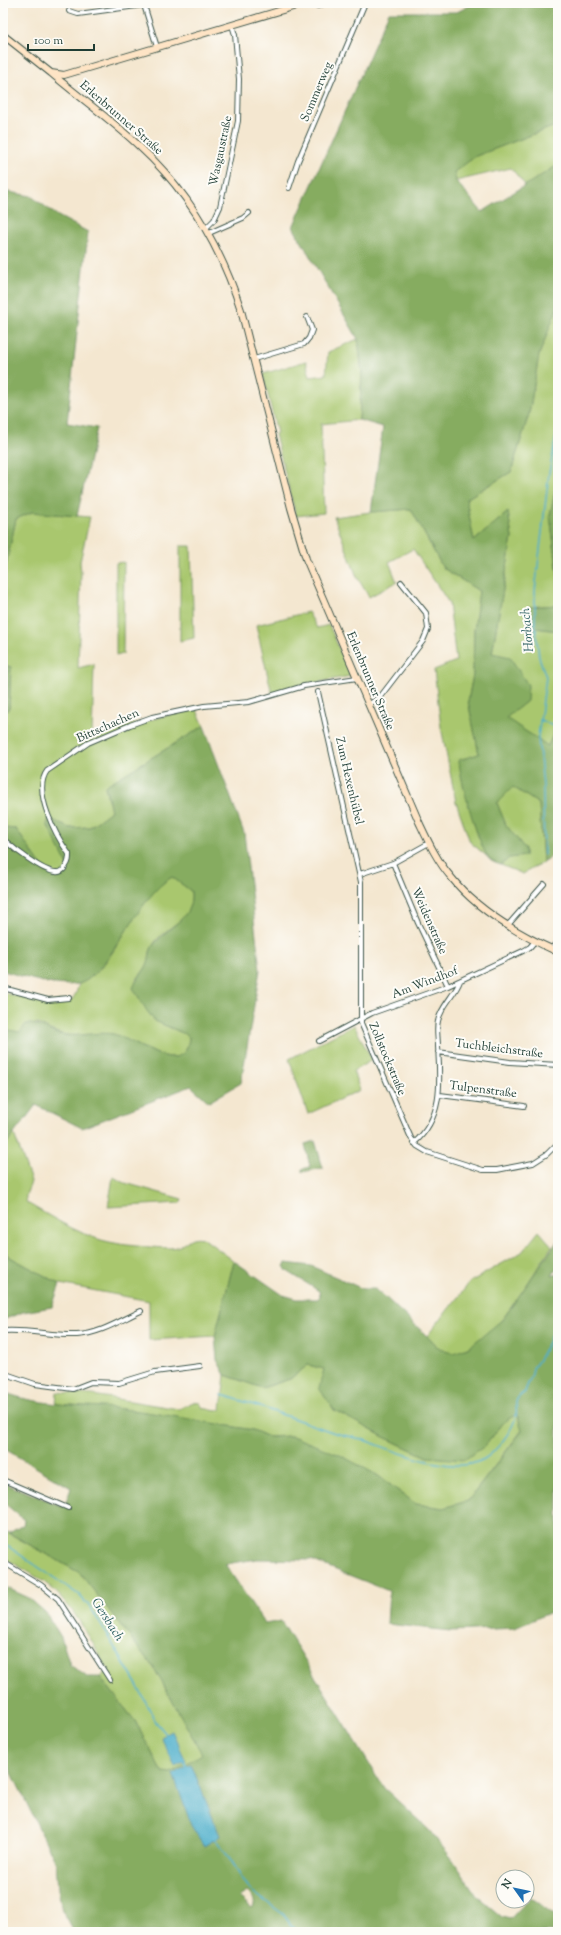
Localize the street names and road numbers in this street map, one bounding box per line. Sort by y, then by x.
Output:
street label: Sommerweg [296,59,338,125]
street label: Erlenbrunner Straße [75,77,167,160]
street label: Wasgaustraße [205,114,237,188]
street label: Erlenbrunner Straße [341,629,399,733]
street label: Bittschachen [74,704,142,748]
street label: Zum Hexenhübel [330,735,368,827]
street label: Weidenstraße [406,885,452,958]
street label: Am Windhof [389,962,462,1004]
street label: Zollstockstraße [363,1020,411,1099]
street label: Tuchbleichstraße [454,1035,544,1063]
street label: Tulpenstraße [448,1077,518,1103]

